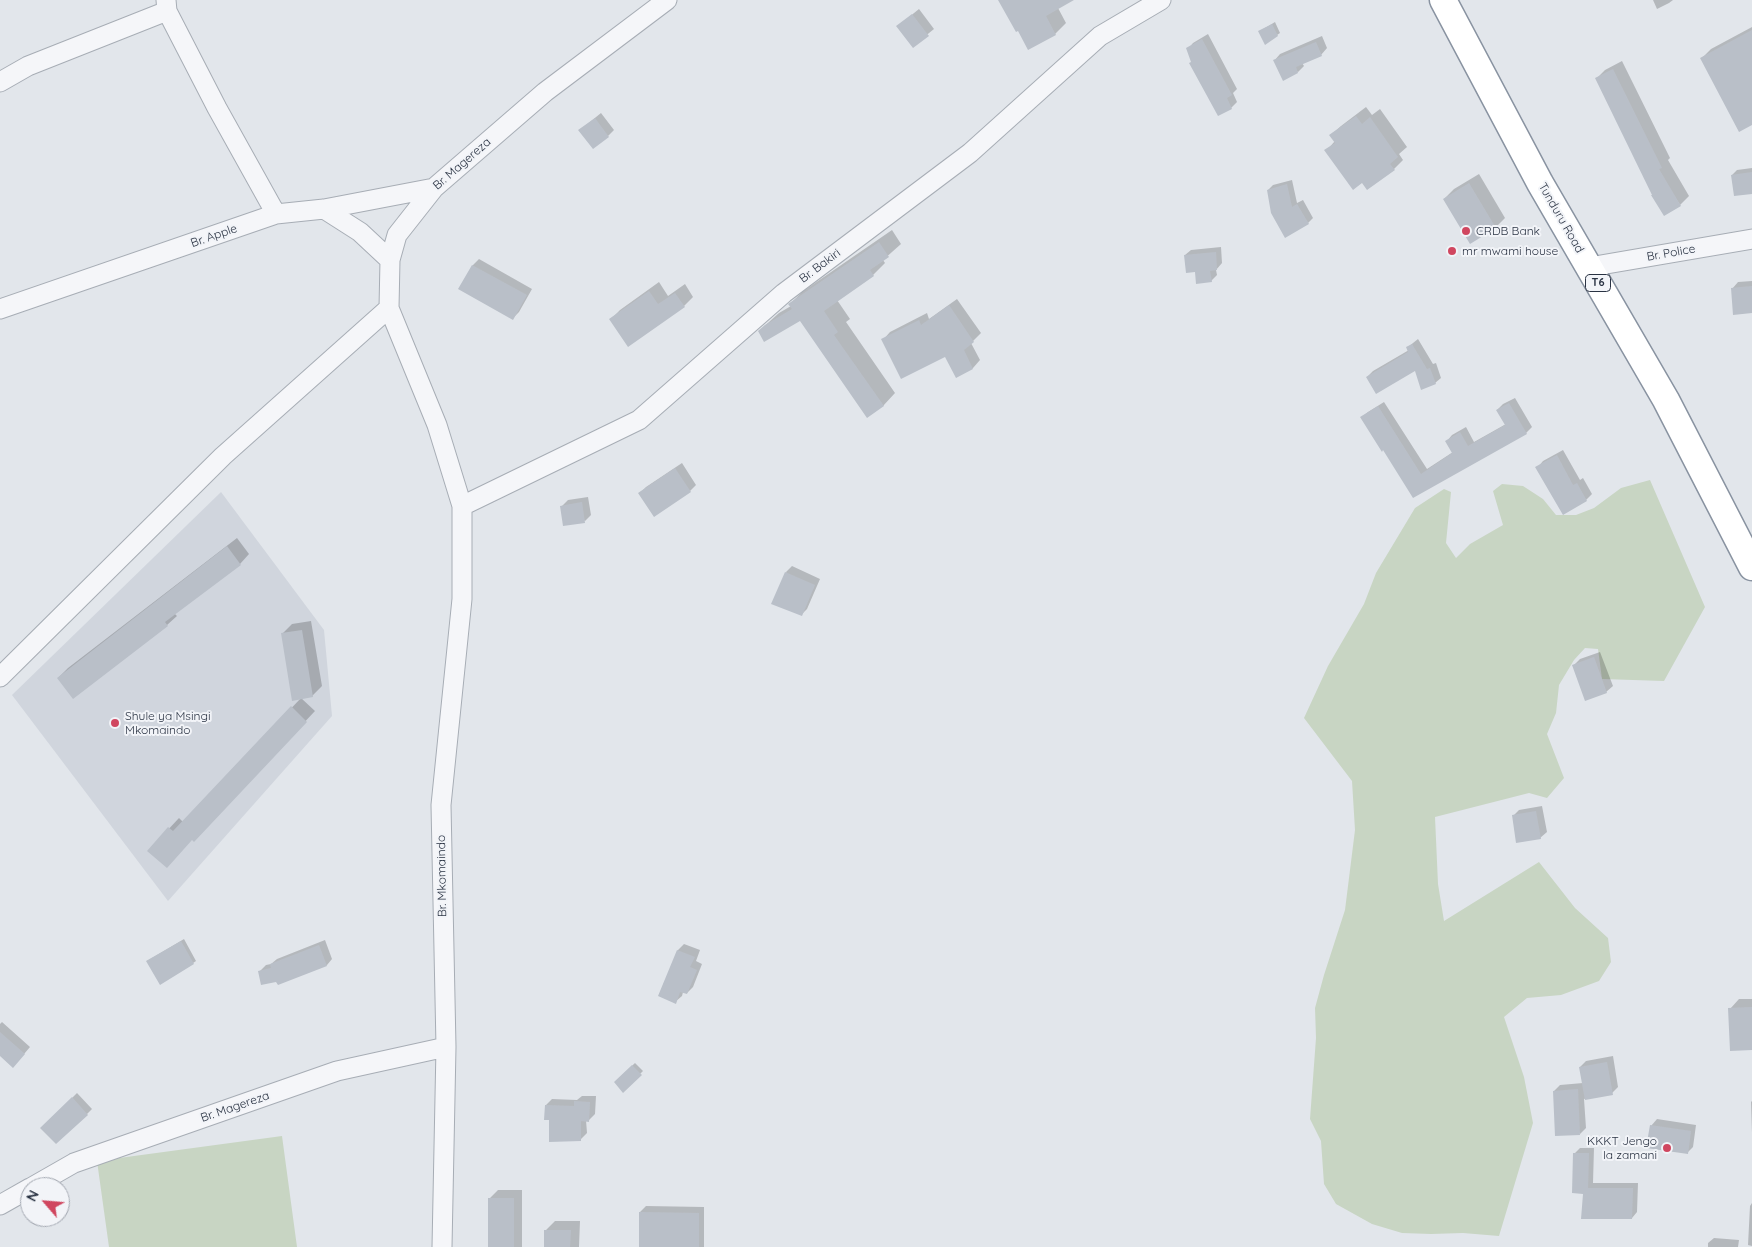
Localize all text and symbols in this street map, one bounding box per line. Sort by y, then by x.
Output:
street label: Br. Magereza [430,135,494,193]
street label: Tunduru Road [1535,180,1587,256]
street label: Br. Apple [189,221,239,251]
place label: CRDB Bank [1476,224,1540,238]
marker: CRDB Bank [1460,225,1472,237]
street label: Br. Police [1646,242,1696,264]
place label: mr mwami house [1462,244,1558,258]
marker: mr mwami house [1446,245,1458,257]
street label: Br. Bakiri [797,246,843,286]
road number: T6 [1586,274,1610,292]
place label: Shule ya Msingi Mkomaindo [125,709,211,737]
marker: Shule ya Msingi Mkomaindo [109,717,121,729]
street label: Br. Mkomaindo [434,835,450,917]
street label: Br. Magereza [199,1088,271,1126]
place label: KKKT Jengo la zamani [1587,1134,1657,1162]
marker: KKKT Jengo la zamani [1661,1142,1673,1154]
north arrow [20,1177,70,1227]
text: N [22,1187,43,1204]

